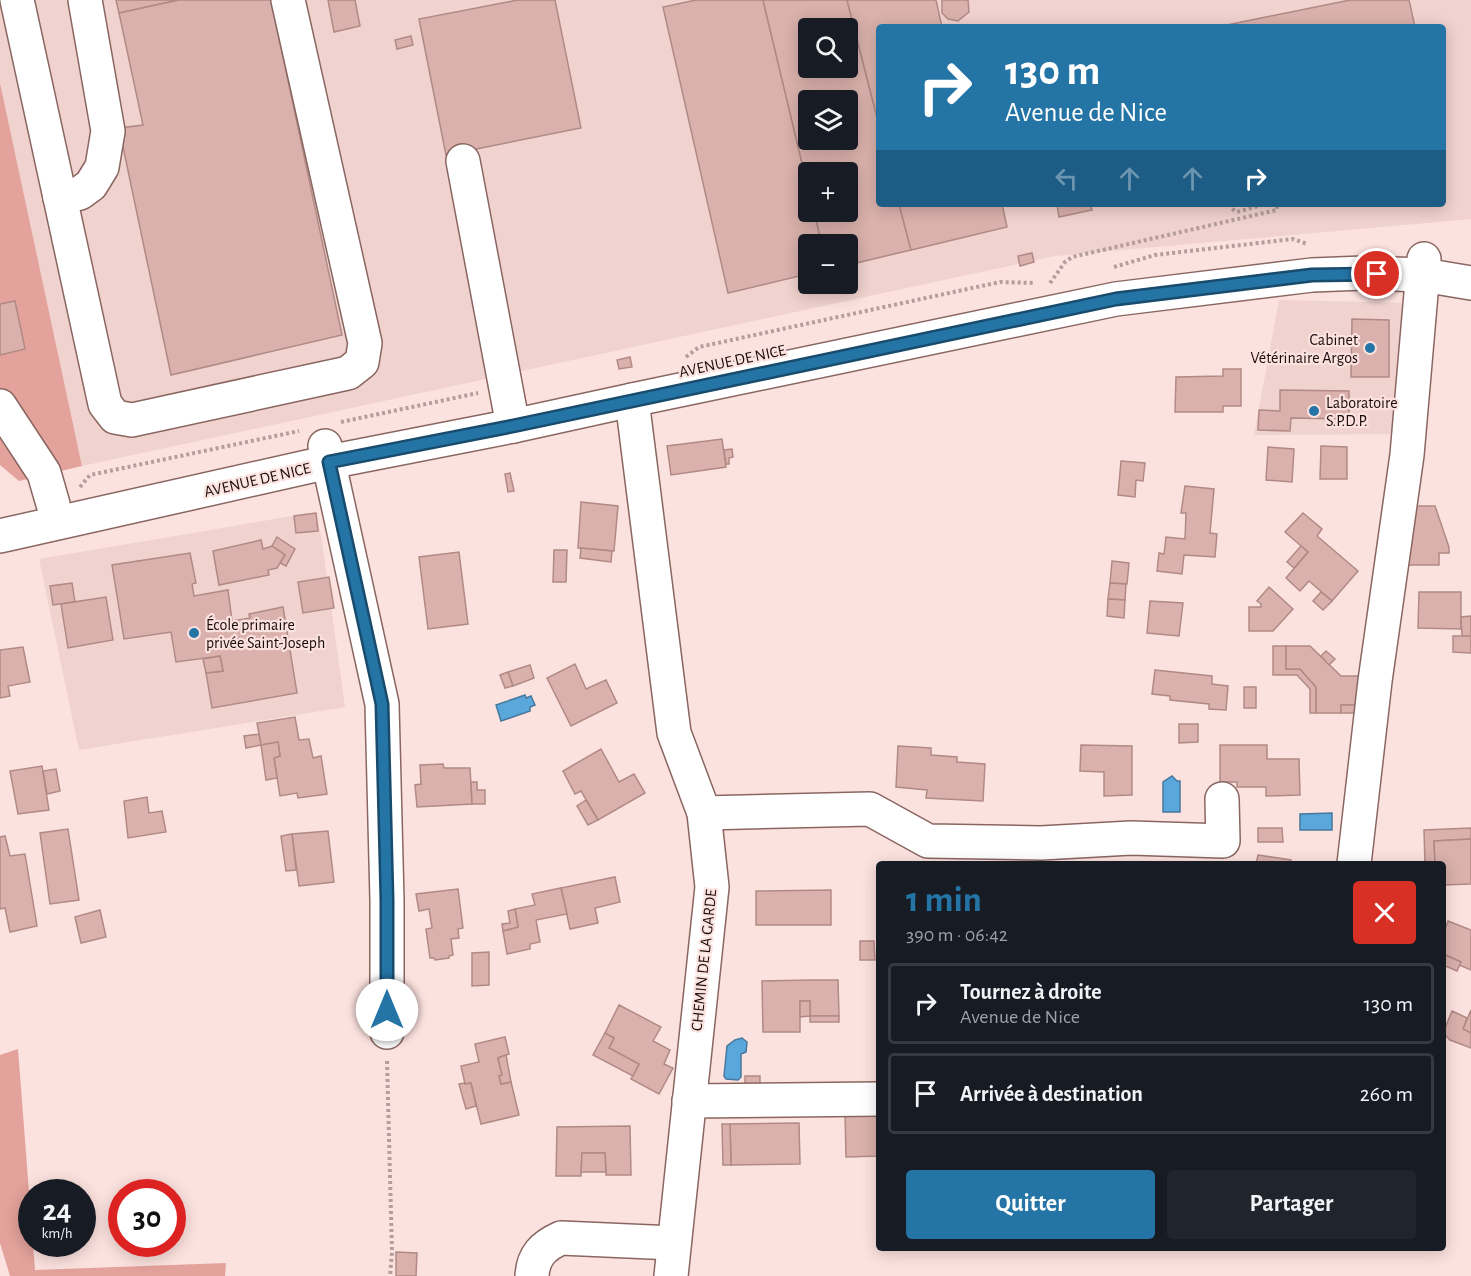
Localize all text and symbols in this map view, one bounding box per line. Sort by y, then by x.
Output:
map controls [798,18,858,294]
button: search [798,18,858,78]
icon: right [906,48,984,126]
text: 130 m [1005,50,1100,92]
button: layers [798,90,858,150]
text: Avenue de Nice [1005,99,1167,126]
button: + [798,162,858,222]
icon: left [1050,162,1083,195]
icon: ahead [1113,162,1146,195]
icon: ahead [1176,162,1209,195]
icon: right [1239,162,1272,195]
button: − [798,234,858,294]
pin [1351,248,1402,299]
icon: arrive [1360,257,1393,290]
place label: Cabinet Vétérinaire Argos [1250,332,1358,366]
marker: Cabinet Vétérinaire Argos [1363,341,1377,355]
street label: AVENUE DE NICE [677,342,787,380]
place label: Laboratoire S.P.D.P. [1326,395,1398,429]
marker: Laboratoire S.P.D.P. [1307,404,1321,418]
street label: AVENUE DE NICE [203,460,312,500]
place label: École primaire privée Saint-Joseph [206,615,325,651]
marker: École primaire privée Saint-Joseph [187,626,201,640]
button: close [1353,881,1416,944]
text: 1 min [906,882,982,918]
street label: CHEMIN DE LA GARDE [689,888,719,1032]
text: 390 m · 06:42 [906,925,1008,945]
position arrow [355,978,419,1042]
text: Tournez à droite [960,981,1102,1003]
icon: right [909,987,942,1020]
text: 130 m [1364,993,1413,1015]
text: Avenue de Nice [960,1007,1080,1027]
icon: arrive [909,1077,942,1110]
text: Arrivée à destination [960,1083,1143,1105]
text: 260 m [1360,1083,1413,1105]
button: Quitter [906,1170,1155,1239]
button: Partager [1167,1170,1416,1239]
speed limit sign: 30 [108,1179,186,1257]
text: 24 [42,1196,72,1226]
text: km/h [42,1226,72,1241]

